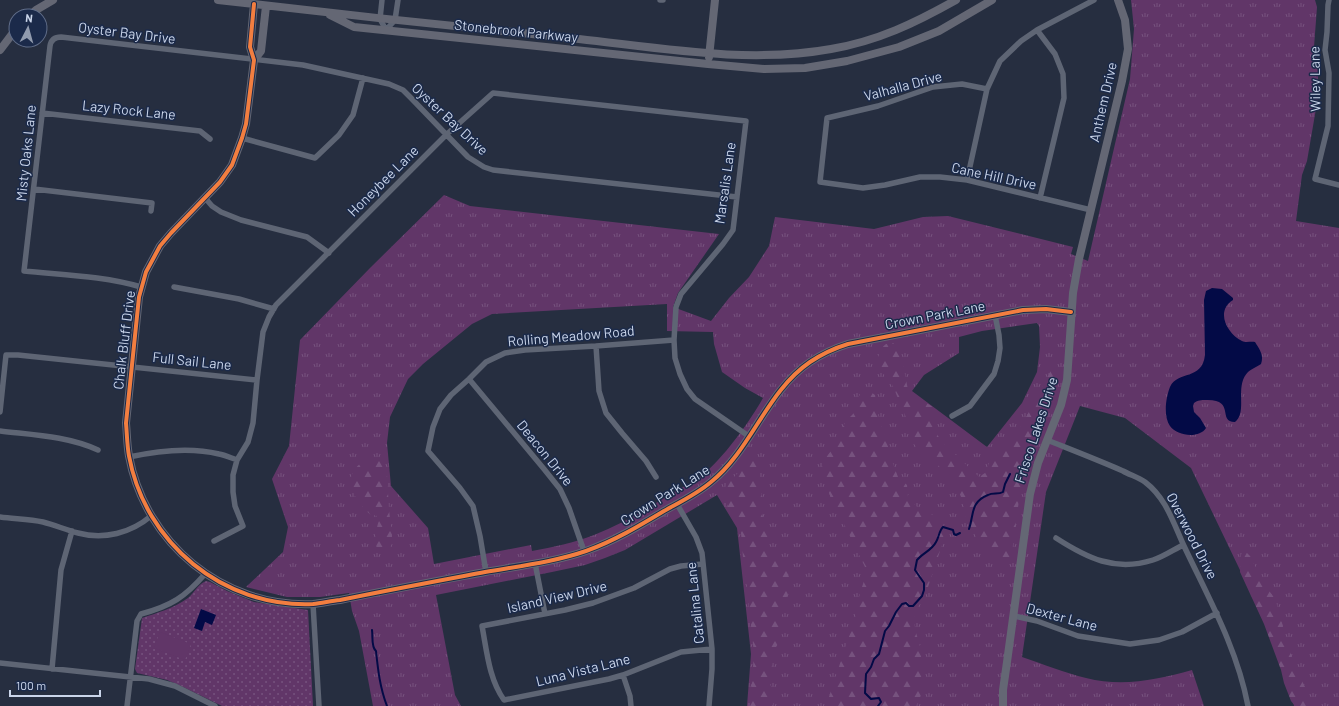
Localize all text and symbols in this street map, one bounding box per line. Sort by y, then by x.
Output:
north arrow [8,8,48,48]
text: N [25,11,33,24]
street label: Stonebrook Parkway [453,16,579,46]
street label: Oyster Bay Drive [77,18,177,47]
street label: Wiley Lane [1305,46,1324,112]
street label: Anthem Drive [1085,60,1120,144]
street label: Valhalla Drive [862,67,944,104]
street label: Oyster Bay Drive [409,79,492,158]
street label: Lazy Rock Lane [81,96,177,123]
street label: Misty Oaks Lane [12,104,39,202]
street label: Marsalis Lane [710,141,739,225]
street label: Honeybee Lane [344,142,422,220]
street label: Cane Hill Drive [950,158,1038,193]
street label: Chalk Bluff Drive [109,289,138,390]
street label: Crown Park Lane [883,296,986,333]
street label: Rolling Meadow Road [507,321,635,350]
street label: Full Sail Lane [152,348,232,373]
street label: Frisco Lakes Drive [1010,375,1061,485]
street label: Deacon Drive [514,416,577,489]
street label: Crown Park Lane [617,460,712,529]
street label: Overwood Drive [1163,490,1222,582]
street label: Catalina Lane [682,561,707,645]
street label: Island View Drive [505,577,608,616]
street label: Dexter Lane [1025,599,1100,634]
street label: Luna Vista Lane [534,650,632,689]
scale bar [10,672,100,698]
text: 100 m [16,678,46,692]

